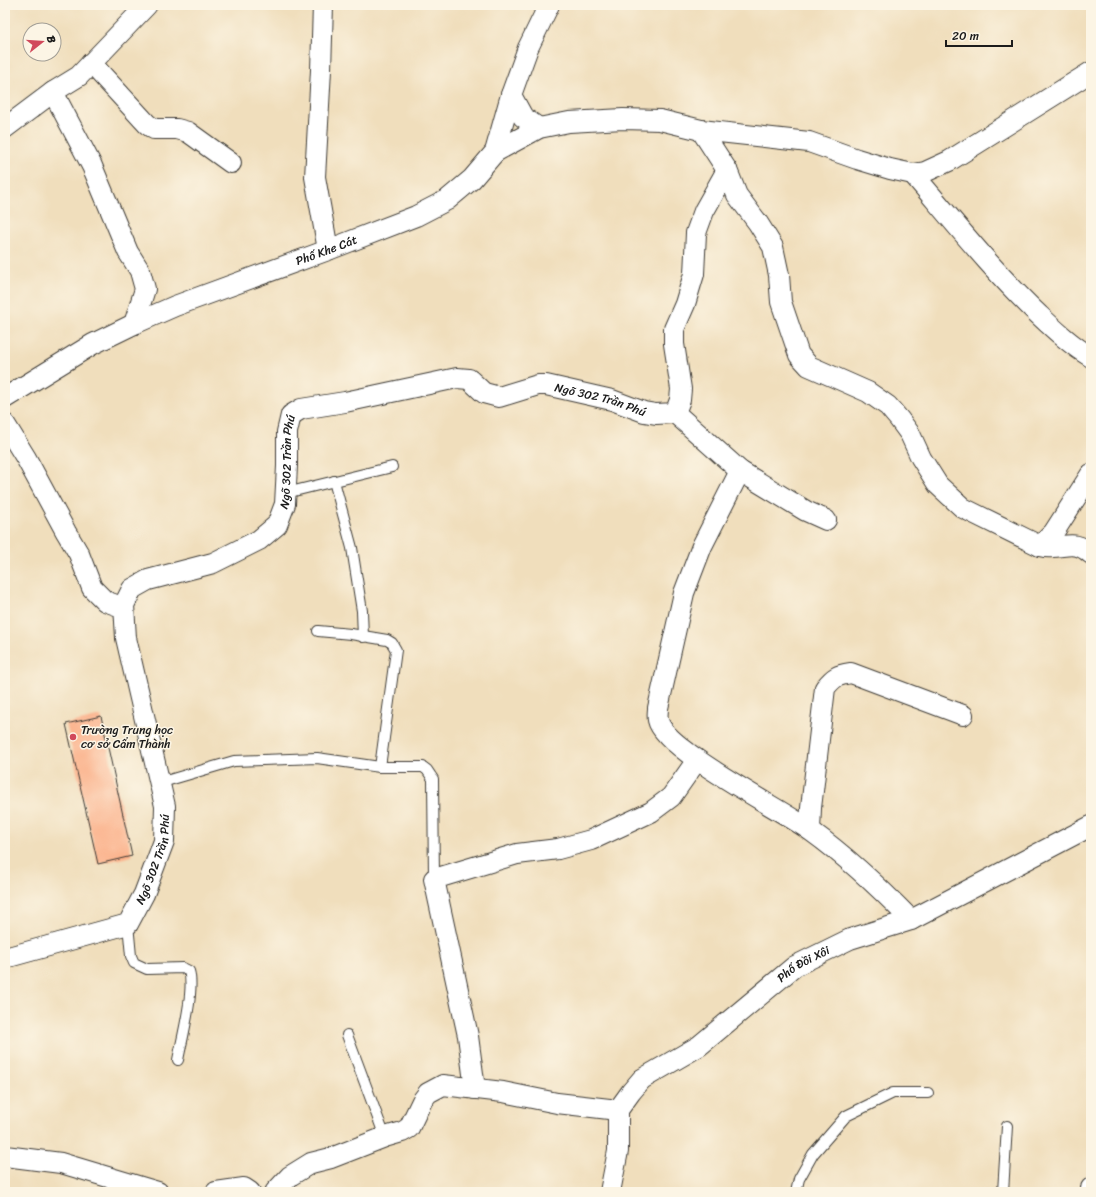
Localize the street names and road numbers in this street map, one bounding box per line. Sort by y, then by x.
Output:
street label: Phố Khe Cát [292,229,361,272]
street label: Ngõ 302 Trần Phú [553,376,650,423]
street label: Ngõ 302 Trần Phú [273,412,302,512]
street label: Ngõ 302 Trần Phú [129,813,176,909]
street label: Phố Đồi Xôi [772,939,834,988]

